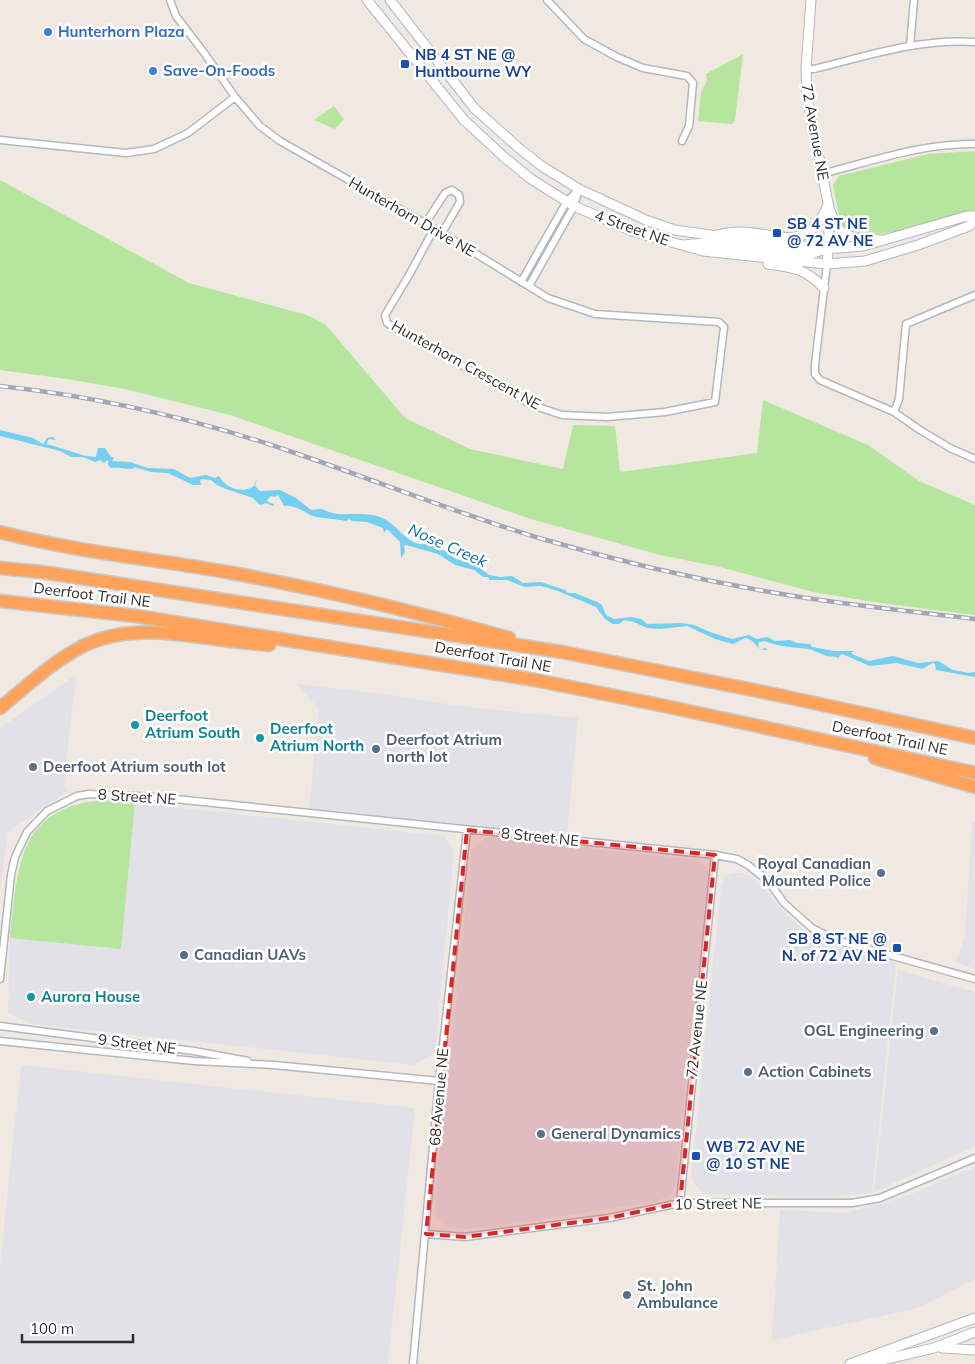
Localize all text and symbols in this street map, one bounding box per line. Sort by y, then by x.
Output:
place label: Hunterhorn Plaza [58,22,185,41]
marker: Hunterhorn Plaza [42,26,54,38]
place label: NB 4 ST NE @ Huntbourne WY [415,45,532,81]
marker: NB 4 ST NE @ Huntbourne WY [399,58,411,70]
place label: Save-On-Foods [163,61,275,80]
marker: Save-On-Foods [147,65,159,77]
street label: 72 Avenue NE [798,82,833,182]
street label: Hunterhorn Drive NE [345,172,479,261]
street label: 4 Street NE [592,205,672,250]
place label: SB 4 ST NE @ 72 AV NE [787,214,873,250]
marker: SB 4 ST NE @ 72 AV NE [771,227,783,239]
street label: Hunterhorn Crescent NE [388,316,544,414]
water label: Nose Creek [405,519,491,572]
street label: Deerfoot Trail NE [32,578,152,611]
street label: Deerfoot Trail NE [433,637,553,676]
place label: Deerfoot Atrium South [145,706,240,742]
street label: Deerfoot Trail NE [831,716,950,759]
marker: Deerfoot Atrium South [129,719,141,731]
place label: Deerfoot Atrium North [270,719,364,755]
place label: Deerfoot Atrium north lot [386,730,502,766]
marker: Deerfoot Atrium North [254,732,266,744]
marker: Deerfoot Atrium north lot [370,743,382,755]
place label: Deerfoot Atrium south lot [43,757,226,776]
marker: Deerfoot Atrium south lot [27,761,39,773]
street label: 8 Street NE [97,784,177,809]
street label: 8 Street NE [500,823,580,850]
place label: Royal Canadian Mounted Police [757,854,871,890]
marker: Royal Canadian Mounted Police [875,867,887,879]
place label: SB 8 ST NE @ N. of 72 AV NE [782,929,887,965]
marker: SB 8 ST NE @ N. of 72 AV NE [891,942,903,954]
place label: Canadian UAVs [194,945,306,964]
marker: Canadian UAVs [178,949,190,961]
street label: 72 Avenue NE [682,979,711,1079]
place label: Aurora House [41,987,140,1006]
marker: Aurora House [25,991,37,1003]
place label: OGL Engineering [804,1021,924,1040]
marker: OGL Engineering [928,1025,940,1037]
street label: 9 Street NE [97,1029,177,1058]
street label: 68 Avenue NE [425,1047,452,1147]
place label: Action Cabinets [758,1062,871,1081]
marker: Action Cabinets [742,1066,754,1078]
place label: General Dynamics [551,1124,681,1143]
marker: General Dynamics [535,1128,547,1140]
place label: WB 72 AV NE @ 10 ST NE [706,1137,805,1173]
marker: WB 72 AV NE @ 10 ST NE [690,1150,702,1162]
street label: 10 Street NE [674,1193,762,1214]
place label: St. John Ambulance [637,1276,718,1312]
marker: St. John Ambulance [621,1289,633,1301]
scale bar [22,1312,134,1344]
text: 100 m [30,1319,74,1338]

